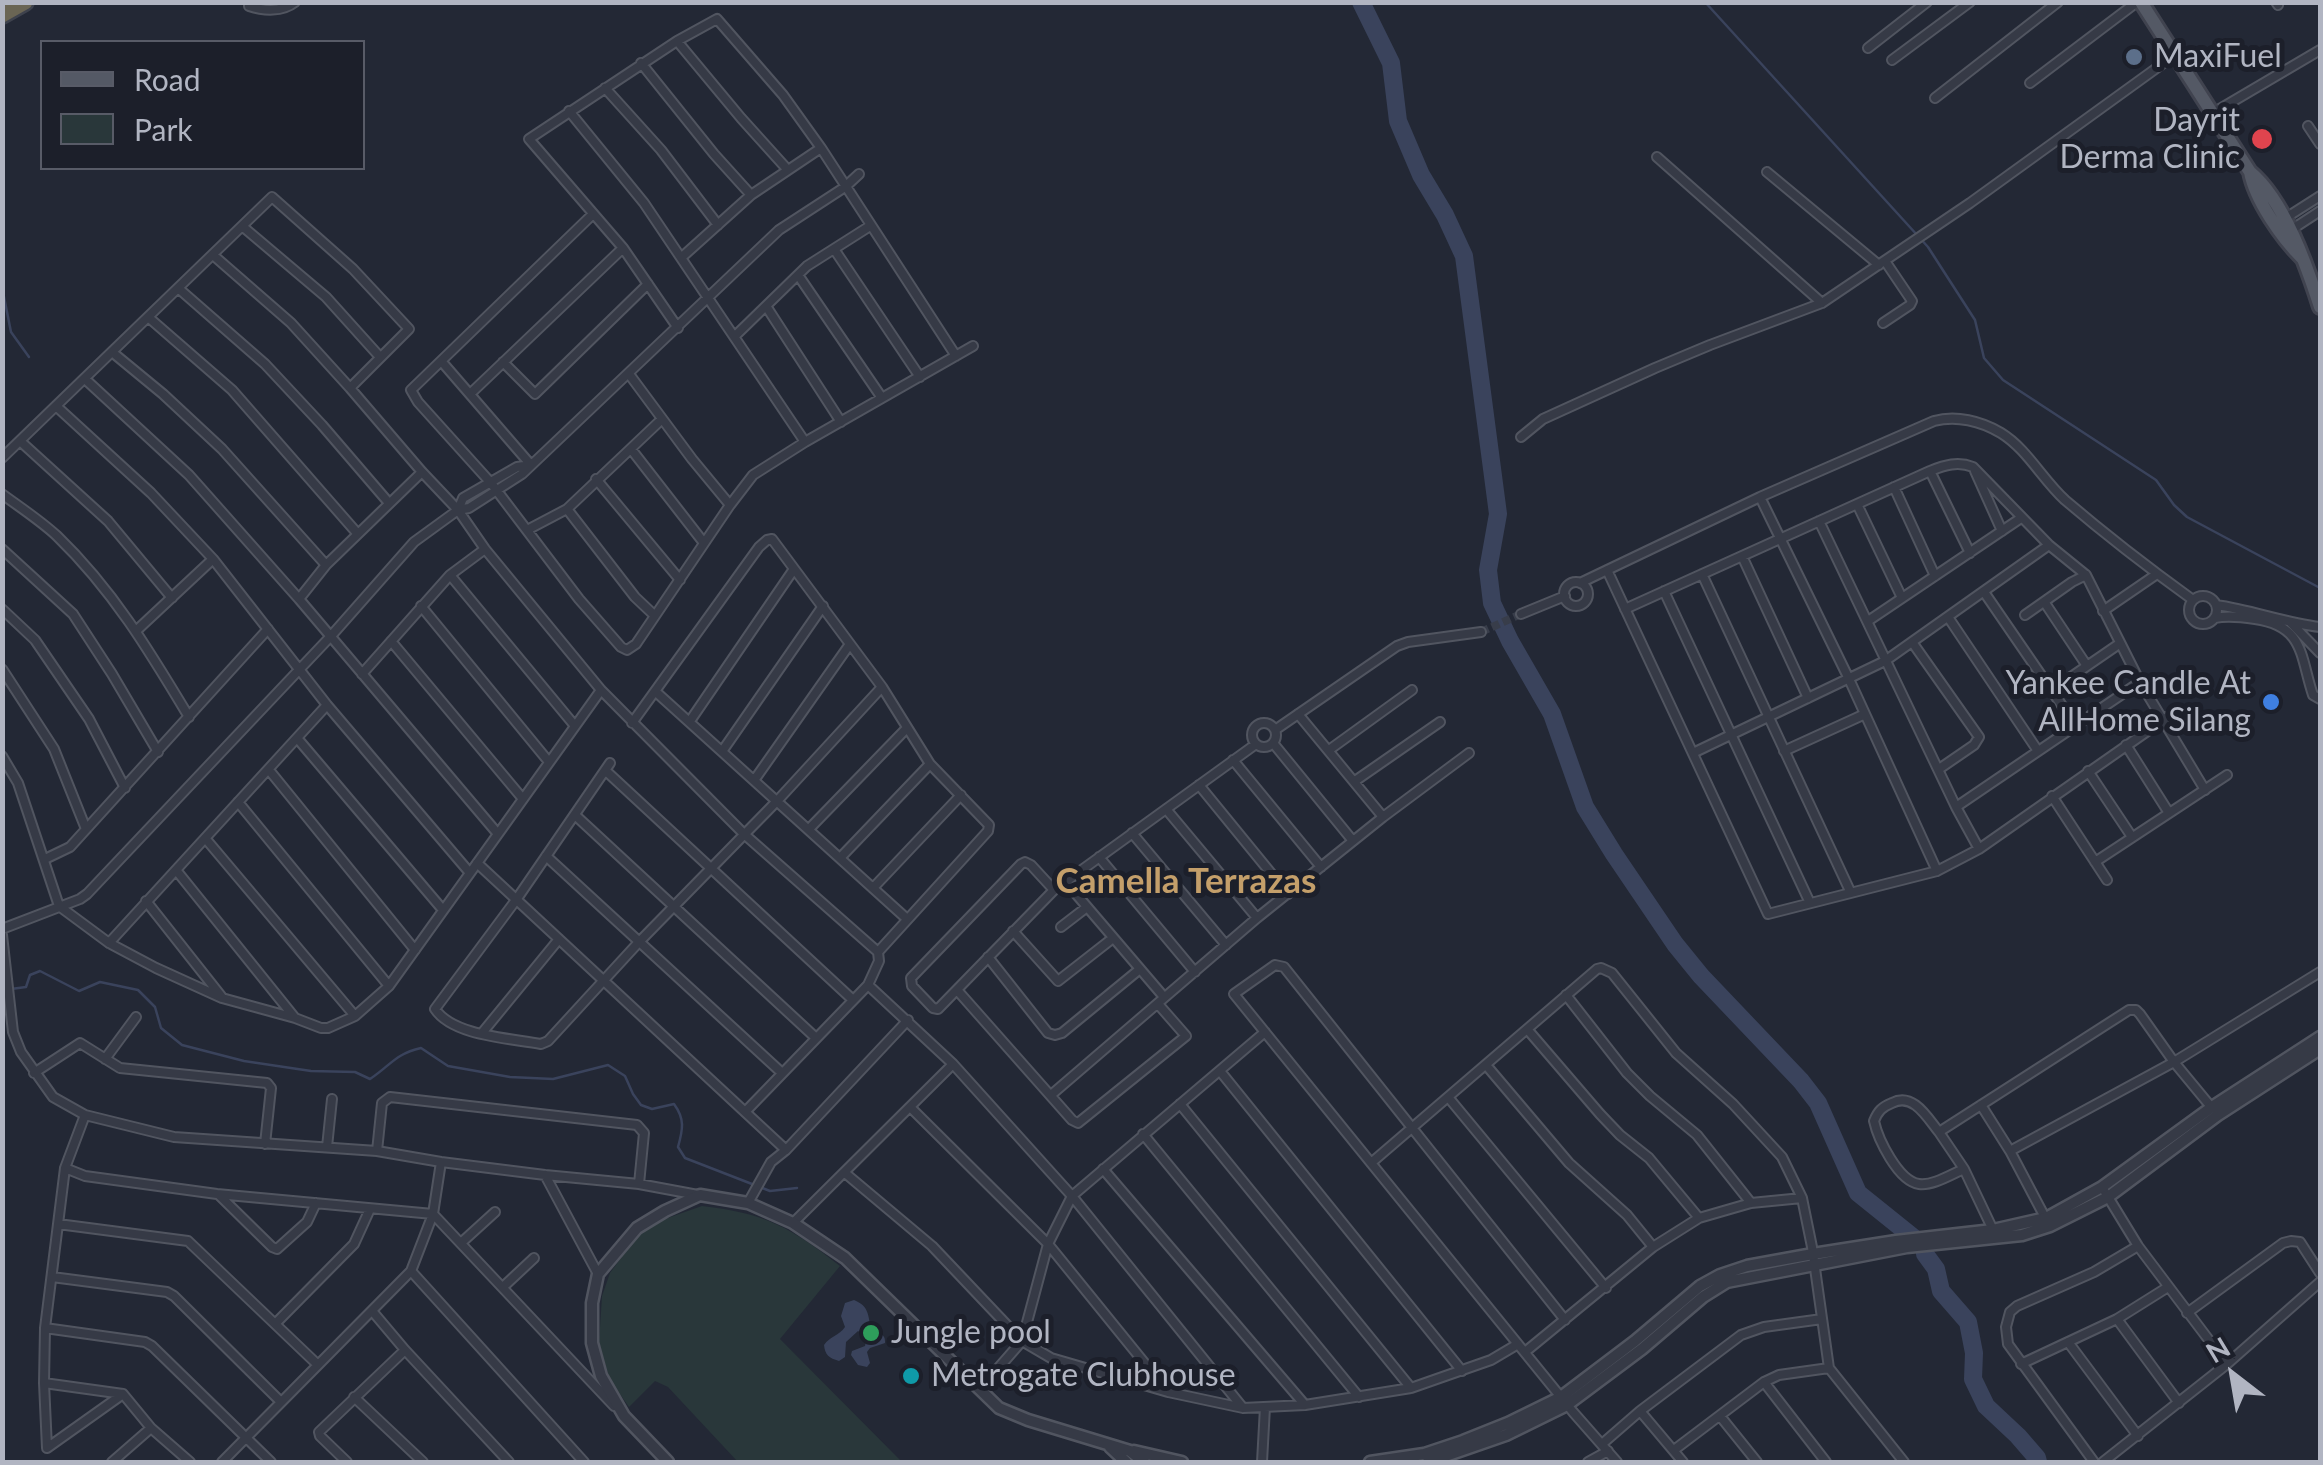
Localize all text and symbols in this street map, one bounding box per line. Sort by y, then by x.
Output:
place label: MaxiFuel [2154,38,2282,76]
legend [40,40,365,170]
marker: MaxiFuel [2123,46,2145,68]
text: Road [134,61,201,97]
place label: Dayrit Derma Clinic [2060,102,2240,177]
text: Park [134,111,193,147]
marker: Dayrit Derma Clinic [2249,126,2275,152]
place label: Yankee Candle At AllHome Silang [2006,665,2251,740]
marker: Yankee Candle At AllHome Silang [2260,691,2282,713]
district label: Camella Terrazas [1056,861,1316,903]
place label: Jungle pool [891,1314,1051,1352]
marker: Jungle pool [860,1322,882,1344]
north arrow [2183,1325,2283,1425]
text: N [2200,1329,2236,1369]
place label: Metrogate Clubhouse [931,1357,1236,1395]
marker: Metrogate Clubhouse [900,1365,922,1387]

